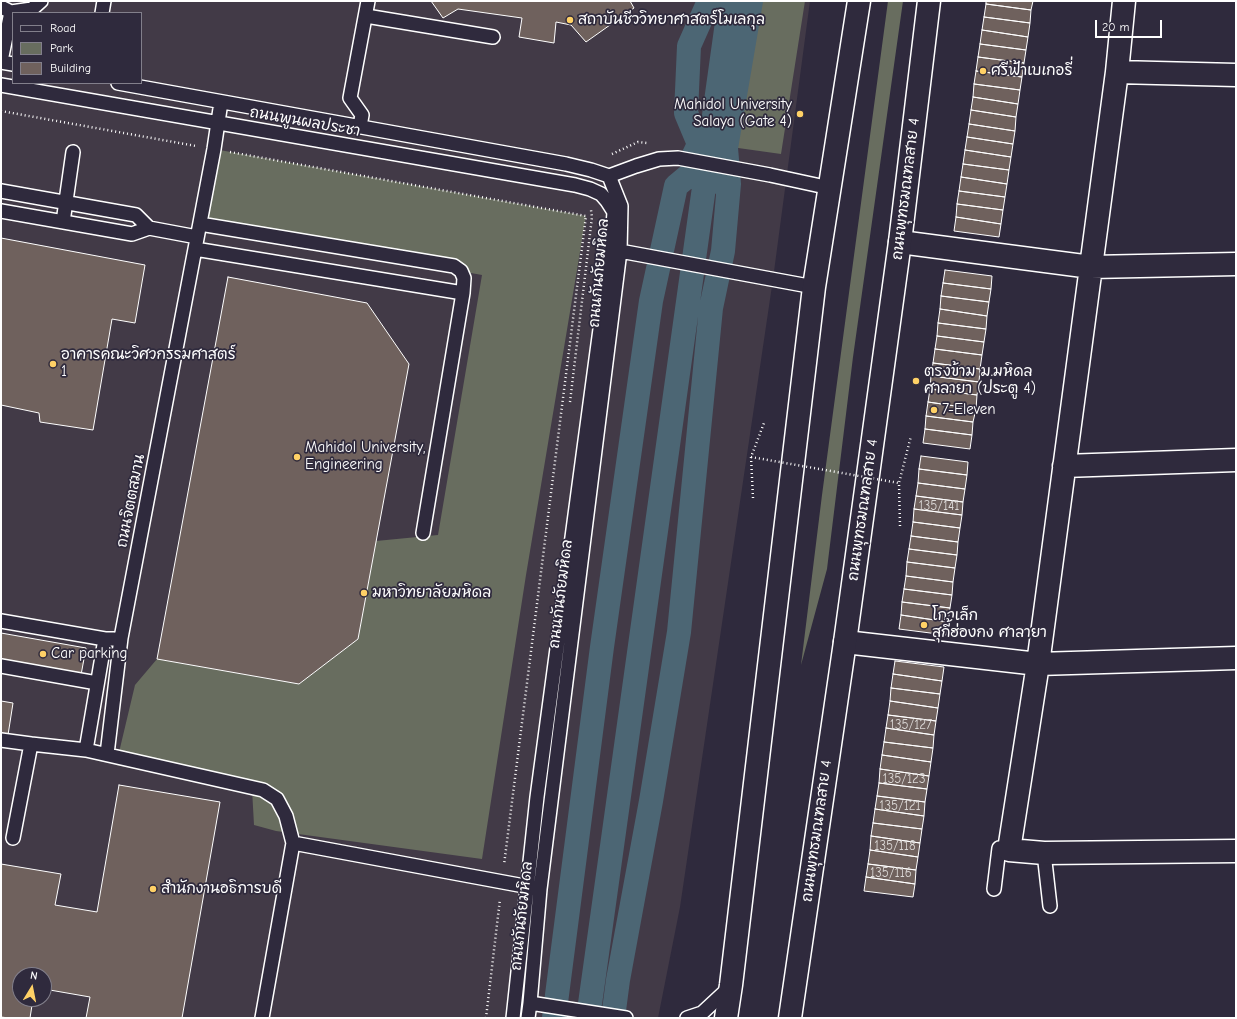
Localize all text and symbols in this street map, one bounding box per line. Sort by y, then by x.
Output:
place label: สถาบันชีววิทยาศาสตร์โมเลกุล [578,11,765,29]
legend [12,12,142,84]
scale bar [1097,12,1164,38]
marker: สถาบันชีววิทยาศาสตร์โมเลกุล [565,15,575,25]
text: 20 m [1102,20,1130,34]
text: Road [50,21,76,35]
text: Park [50,41,73,55]
text: Building [50,61,91,75]
place label: ศรีฟ้าเบเกอรี่ [991,62,1072,80]
marker: ศรีฟ้าเบเกอรี่ [978,66,988,76]
place label: Mahidol University Salaya (Gate 4) [674,96,792,131]
street label: ถนนพูนผลประชา [248,103,362,141]
marker: Mahidol University Salaya (Gate 4) [795,109,805,119]
street label: ถนนพุทธมณฑลสาย 4 [888,117,924,261]
street label: ถนนกันภัยมหิดล [585,218,613,328]
place label: อาคารคณะวิศวกรรมศาสตร์ 1 [61,346,236,381]
marker: อาคารคณะวิศวกรรมศาสตร์ 1 [48,359,58,369]
place label: ตรงข้าม ม.มหิดล ศาลายา (ประตู 4) [924,363,1036,398]
marker: ตรงข้าม ม.มหิดล ศาลายา (ประตู 4) [911,376,921,386]
place label: 7-Eleven [942,401,996,419]
marker: 7-Eleven [929,405,939,415]
street label: ถนนพุทธมณฑลสาย 4 [844,438,882,582]
place label: Mahidol University, Engineering [305,439,426,474]
marker: Mahidol University, Engineering [292,452,302,462]
street label: ถนนจิตตสมาน [113,453,149,549]
house number: 135/141 [918,498,960,514]
street label: ถนนกันภัยมหิดล [545,538,577,650]
place label: มหาวิทยาลัยมหิดล [372,584,491,602]
marker: มหาวิทยาลัยมหิดล [359,588,369,598]
place label: โกวเล็ก สุกี้ฮ่องกง ศาลายา [932,607,1047,642]
marker: โกวเล็ก สุกี้ฮ่องกง ศาลายา [919,620,929,630]
place label: Car parking [51,645,127,663]
marker: Car parking [38,649,48,659]
house number: 135/127 [890,717,932,733]
street label: ถนนพุทธมณฑลสาย 4 [798,759,836,903]
house number: 135/123 [883,771,925,787]
house number: 135/121 [879,798,921,814]
house number: 135/118 [874,838,916,854]
street label: ถนนกันภัยมหิดล [507,861,537,971]
house number: 135/116 [870,865,912,881]
place label: สำนักงานอธิการบดี [161,880,282,898]
marker: สำนักงานอธิการบดี [148,884,158,894]
north arrow [12,967,52,1007]
text: N [29,969,39,983]

